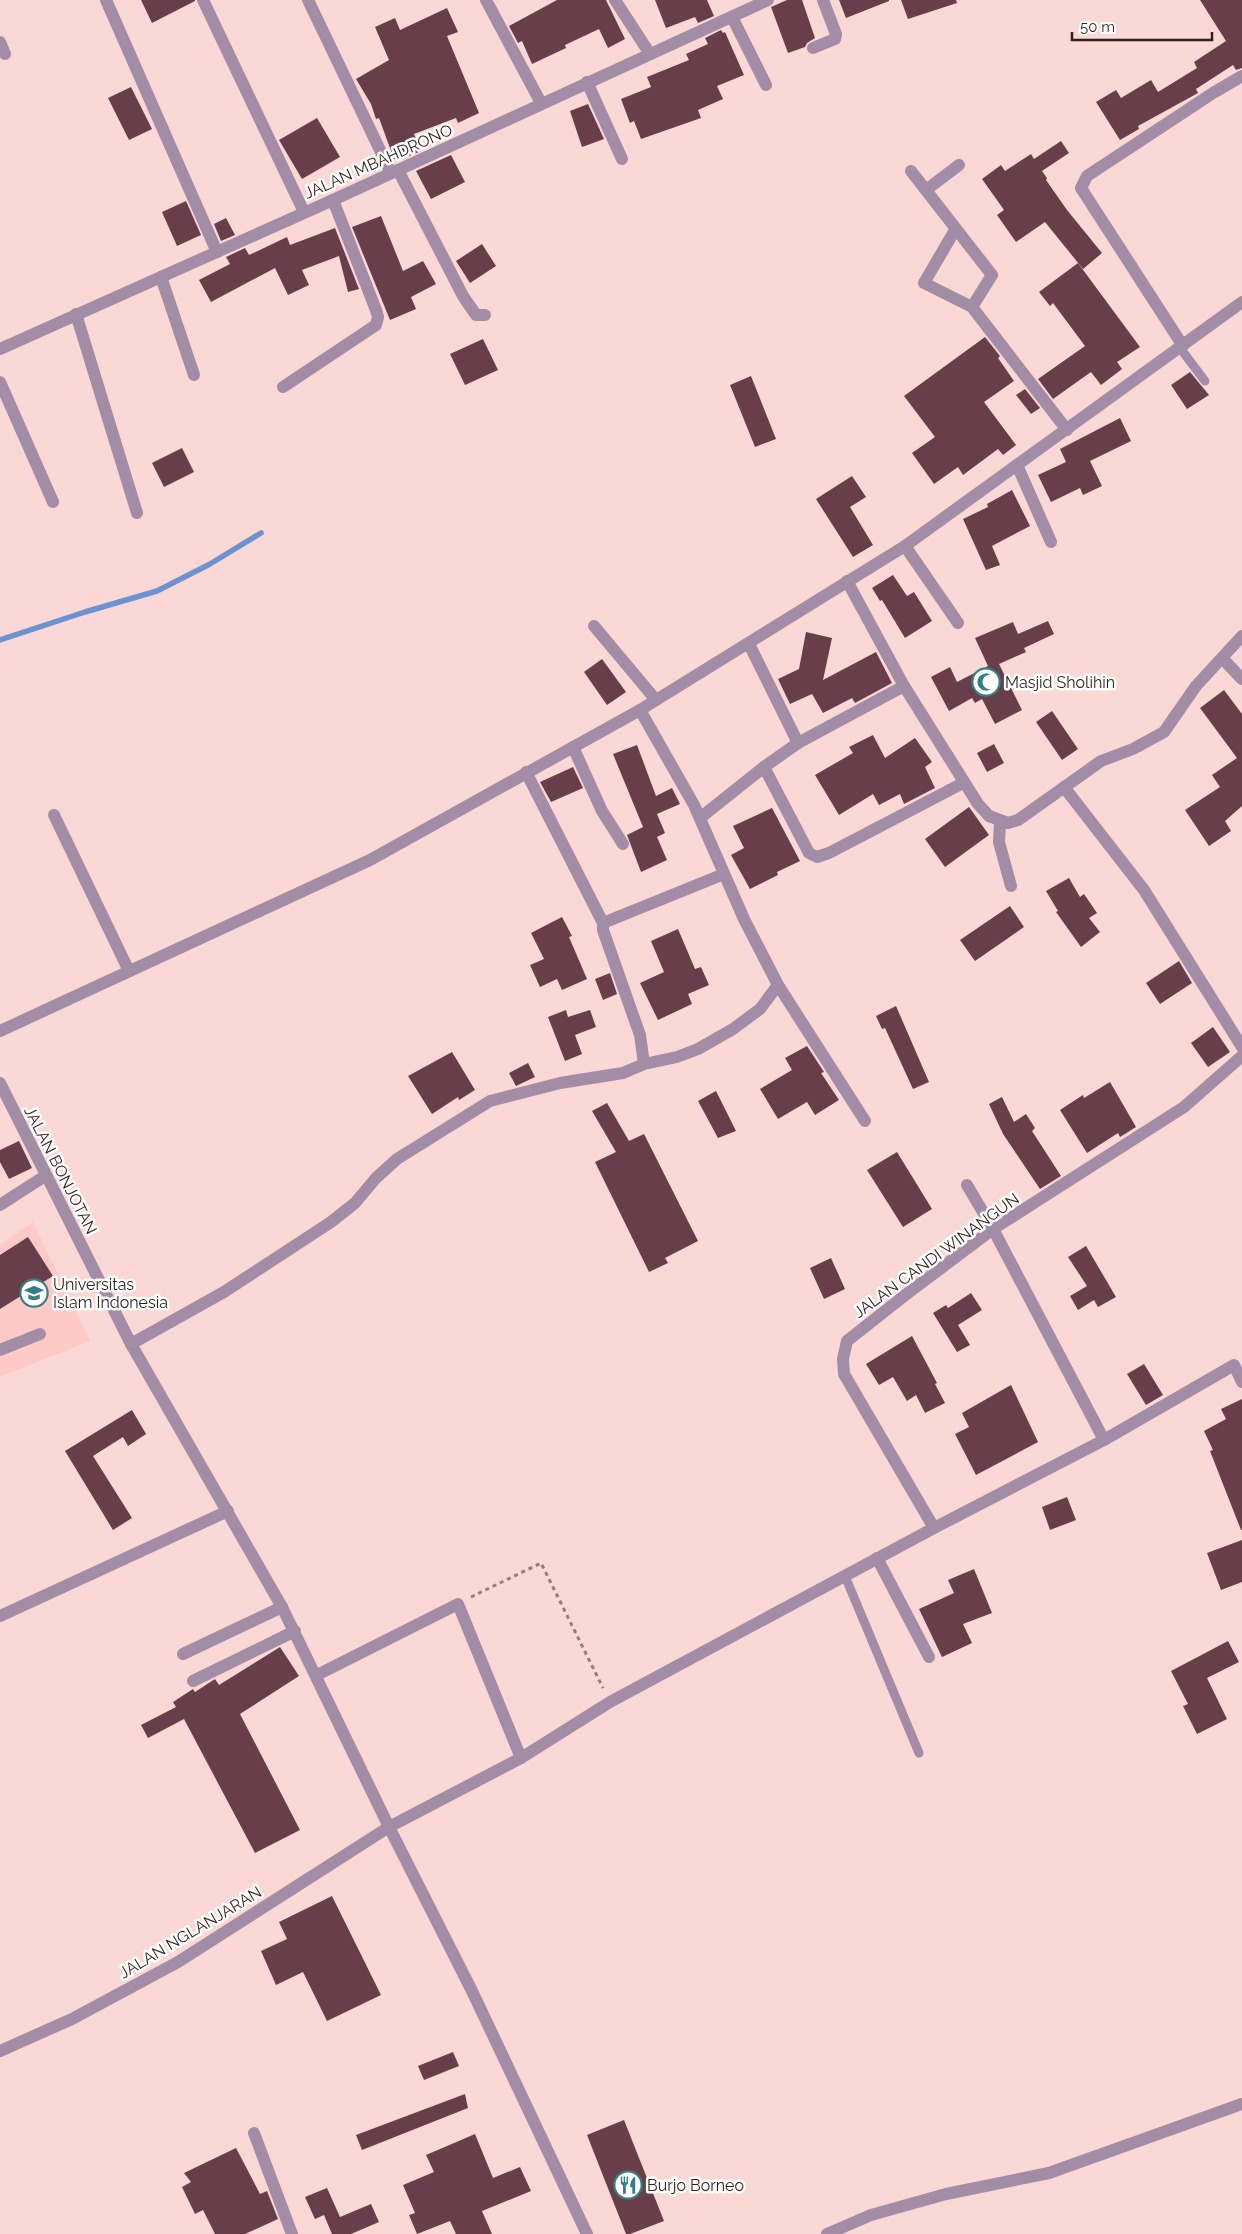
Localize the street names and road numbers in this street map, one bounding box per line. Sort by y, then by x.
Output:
street label: JALAN MBAHDRONO [301,120,455,203]
street label: JALAN BONJOTAN [20,1103,101,1237]
street label: JALAN CANDI WINANGUN [850,1189,1023,1322]
street label: JALAN NGLANJARAN [116,1882,265,1983]

